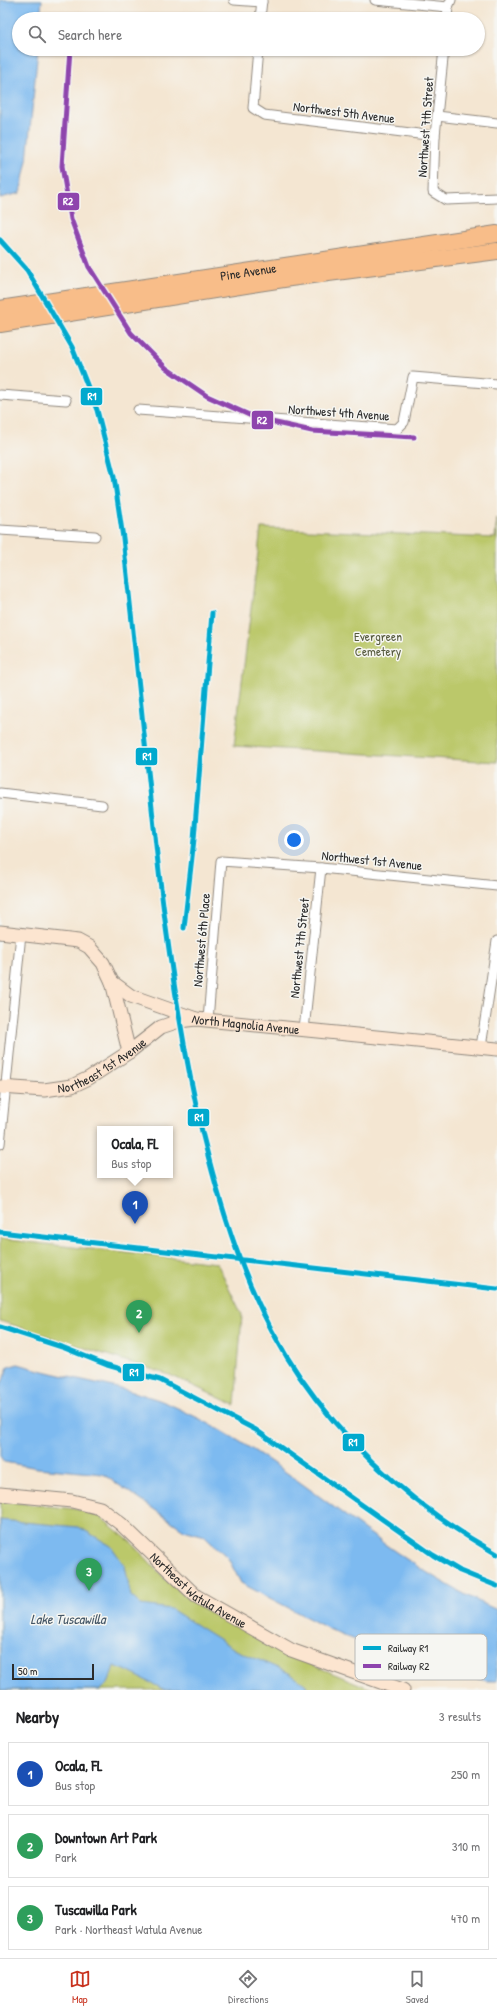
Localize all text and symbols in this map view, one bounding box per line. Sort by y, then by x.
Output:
search box [12,12,485,56]
icon: search [26,23,48,45]
text: Search here [58,24,122,45]
street label: Northwest 7th Street [413,76,438,178]
street label: Northwest 5th Avenue [292,97,396,127]
line badge: R2 [57,192,80,211]
text: R2 [63,194,74,208]
street label: Pine Avenue [219,258,277,285]
line badge: R1 [80,387,103,406]
text: R1 [88,389,97,403]
street label: Northwest 4th Avenue [288,399,390,425]
line badge: R2 [251,410,274,430]
text: R2 [257,413,268,427]
park label: Evergreen Cemetery [354,627,402,660]
line badge: R1 [135,747,158,766]
text: R1 [143,749,152,763]
your location [284,830,304,850]
street label: Northwest 1st Avenue [321,846,423,874]
street label: Northwest 6th Place [188,892,214,988]
street label: Northwest 7th Street [285,897,313,999]
street label: North Magnolia Avenue [190,1009,300,1038]
street label: Northeast 1st Avenue [56,1033,150,1097]
line badge: R1 [187,1108,210,1127]
text: R1 [195,1110,204,1124]
popup [97,1126,173,1178]
text: Ocala, FL [111,1133,159,1154]
text: Bus stop [111,1154,151,1172]
pin: 1 [122,1191,148,1224]
pin: 2 [126,1300,152,1333]
line badge: R1 [122,1363,145,1382]
text: R1 [130,1365,139,1379]
line badge: R1 [342,1433,365,1452]
text: R1 [349,1435,358,1449]
street label: Northeast Watula Avenue [146,1548,250,1632]
pin: 3 [76,1558,102,1591]
water label: Lake Tuscawilla [31,1609,107,1628]
legend [355,1634,487,1680]
text: Railway R1 [388,1641,428,1655]
text: Railway R2 [388,1659,429,1673]
scale bar [12,1662,94,1681]
text: 50 m [18,1664,38,1678]
text: Nearby [16,1705,59,1728]
text: 3 results [439,1707,481,1725]
text: Ocala, FL [55,1755,103,1776]
text: 1 [28,1765,32,1783]
text: 250 m [451,1765,480,1783]
text: Bus stop [55,1776,95,1794]
text: Downtown Art Park [55,1827,157,1848]
text: 2 [27,1837,33,1855]
text: 310 m [452,1837,480,1855]
text: Park [55,1848,77,1866]
text: Tuscawilla Park [55,1899,137,1920]
text: 3 [27,1909,33,1927]
text: 470 m [451,1909,480,1927]
text: Park · Northeast Watula Avenue [55,1920,202,1938]
tab: Map [69,1968,91,2006]
tab: Directions [228,1968,269,2006]
tab: Saved [406,1968,428,2006]

